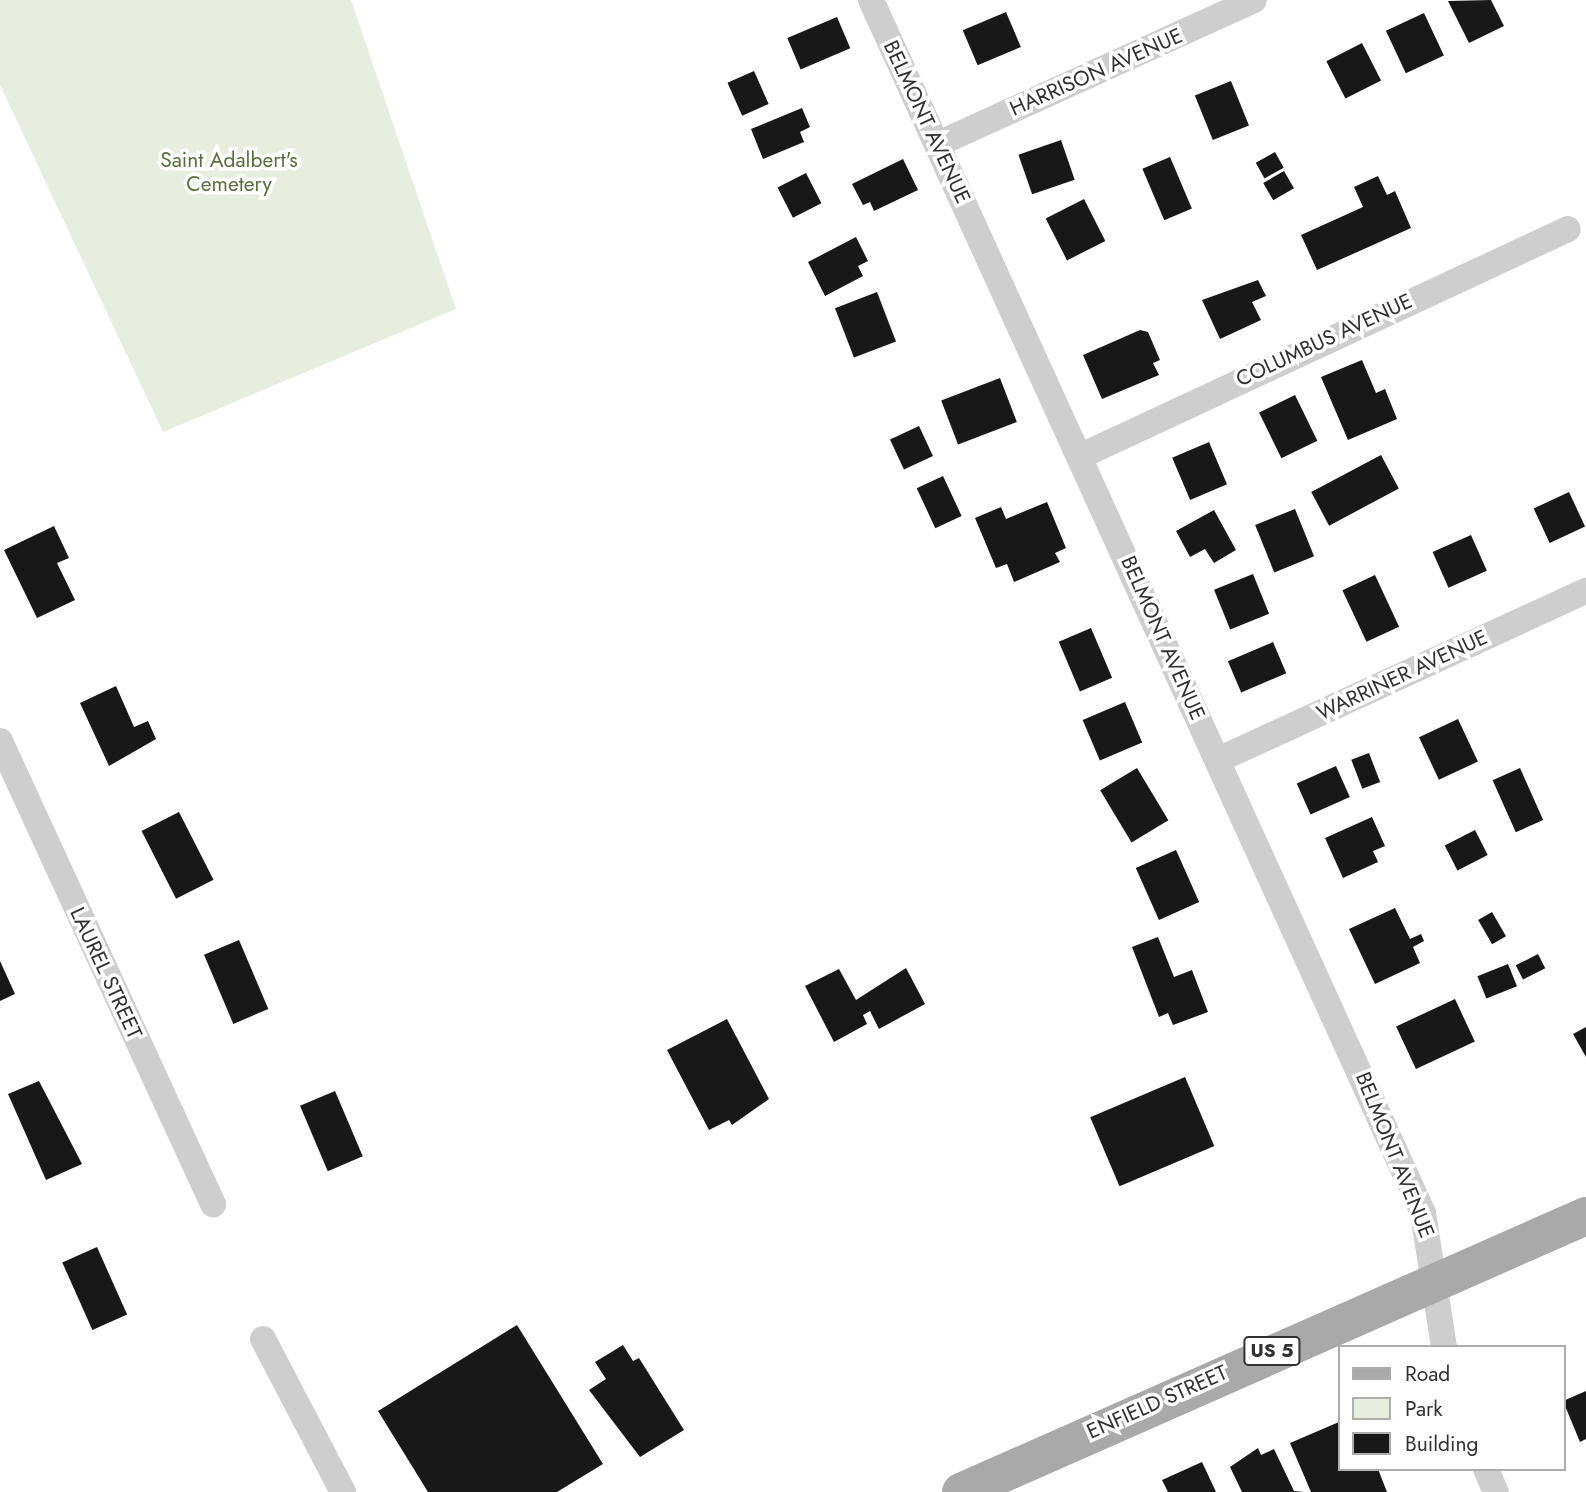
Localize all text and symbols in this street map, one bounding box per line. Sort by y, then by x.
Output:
street label: HARRISON AVENUE [1006,23,1186,121]
street label: BELMONT AVENUE [878,37,976,207]
park label: Saint Adalbert's Cemetery [160,147,298,197]
street label: COLUMBUS AVENUE [1232,288,1416,392]
street label: BELMONT AVENUE [1116,552,1210,724]
street label: WARRINER AVENUE [1313,624,1491,726]
street label: LAUREL STREET [65,903,147,1043]
street label: BELMONT AVENUE [1350,1068,1440,1242]
road number: US 5 [1242,1336,1302,1366]
legend [1338,1345,1565,1471]
text: Road [1405,1359,1450,1389]
street label: ENFIELD STREET [1083,1360,1231,1444]
text: Park [1405,1394,1442,1424]
text: Building [1405,1429,1478,1459]

